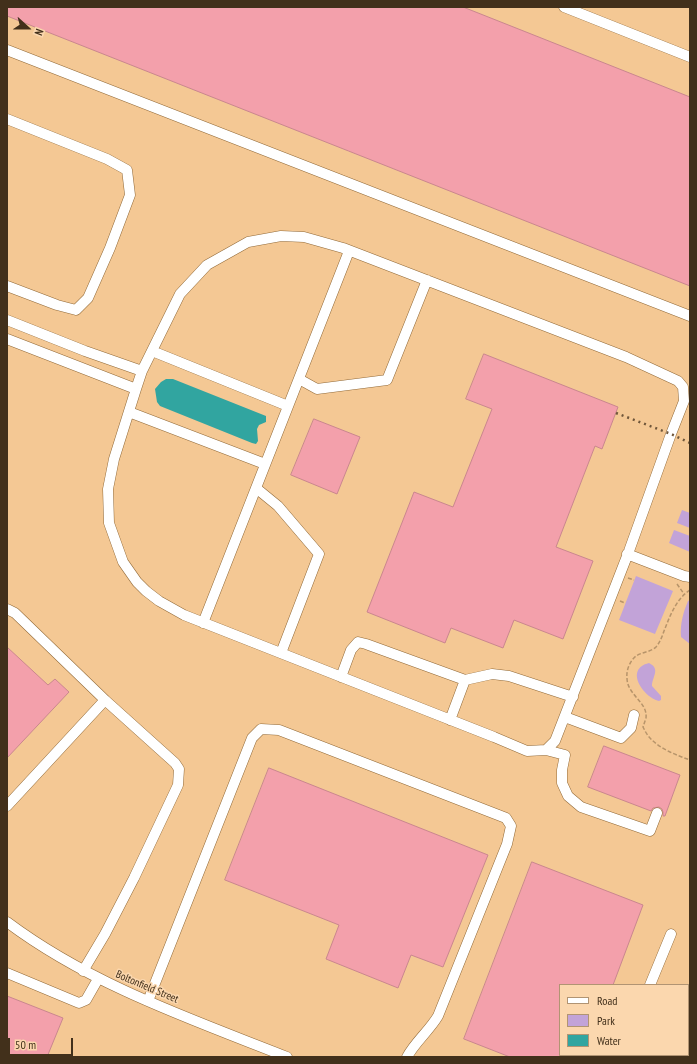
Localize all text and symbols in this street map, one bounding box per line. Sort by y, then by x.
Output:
north arrow [8,8,48,48]
text: N [32,27,47,38]
street label: Boltonfield Street [114,968,180,1006]
legend [559,984,689,1056]
text: Road [597,993,617,1008]
text: Park [597,1013,615,1028]
scale bar [10,1030,75,1056]
text: Water [597,1033,621,1048]
text: 50 m [15,1037,36,1052]

